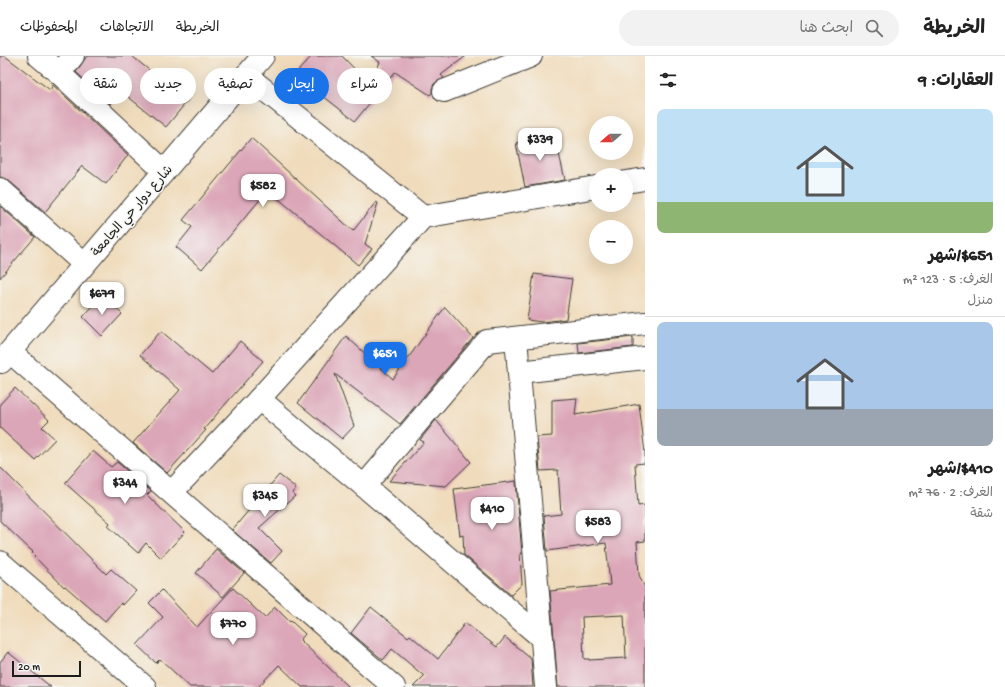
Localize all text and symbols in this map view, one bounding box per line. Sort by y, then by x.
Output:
search box [619,10,899,46]
icon: search [863,17,885,39]
text: الخريطة [923,18,985,41]
text: المحفوظات [20,20,78,37]
text: الاتجاهات [100,20,154,37]
text: الخريطة [176,20,219,37]
text: ابحث هنا [799,20,853,38]
chip: شقة [80,68,132,104]
chip: جديد [140,68,196,104]
chip: تصفية [204,68,266,104]
chip: إيجار [274,68,329,104]
chip: شراء [337,68,392,104]
icon: filters [657,69,679,91]
text: العقارات: 9 [918,72,993,92]
north arrow [589,116,633,160]
map controls [589,116,633,264]
pin: $339 [516,128,564,162]
text: $339 [527,133,553,148]
icon: home [789,135,861,207]
street label: شارع دوار حي الجامعة [89,163,178,262]
button: + [589,168,633,212]
pin: $582 [239,174,287,208]
text: $582 [250,179,276,194]
button: − [589,220,633,264]
text: $651/شهر [929,247,993,267]
text: الغرف: 5 · 123 m² [903,273,993,288]
pin: $679 [78,282,126,316]
text: $679 [89,287,115,302]
text: منزل [967,294,993,309]
pin: $651 [361,342,409,376]
text: $651 [373,347,397,362]
icon: home [789,348,861,420]
text: $410/شهر [928,460,993,480]
pin: $344 [101,471,149,505]
text: $344 [113,476,137,491]
pin: $345 [241,484,289,518]
text: الغرف: 2 · 76 m² [908,486,993,501]
text: $345 [252,489,278,504]
pin: $410 [468,497,516,531]
text: $410 [480,502,504,517]
text: شقة [970,507,993,522]
pin: $583 [574,510,622,544]
text: $583 [585,515,611,530]
pin: $770 [209,612,257,646]
text: $770 [220,617,246,632]
scale bar [12,659,81,678]
text: 20 m [18,662,40,674]

